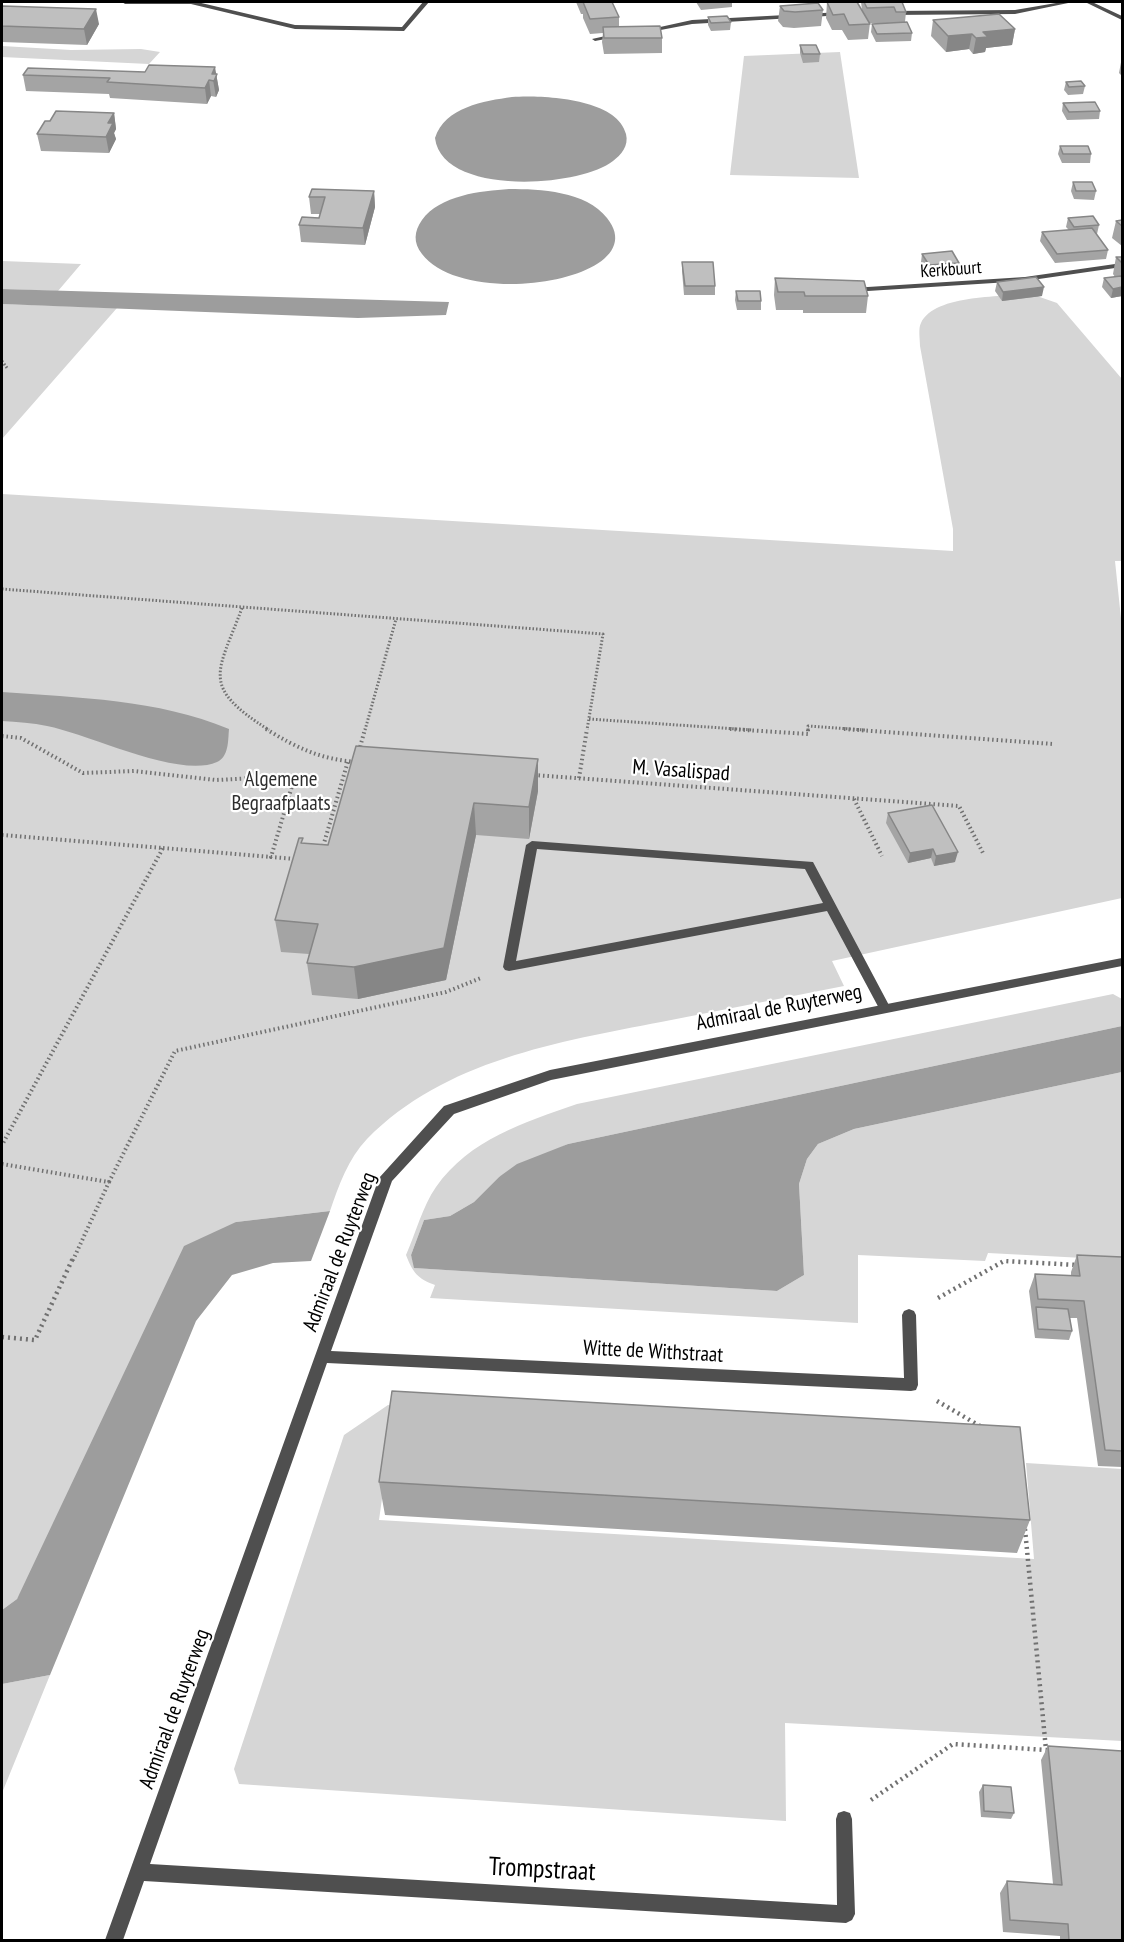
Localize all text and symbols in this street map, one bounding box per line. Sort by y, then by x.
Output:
street label: Kerkbuurt [920,257,982,283]
street label: M. Vasalispad [631,755,731,787]
park label: Algemene Begraafplaats [231,767,331,817]
street label: Admiraal de Ruyterweg [694,980,864,1036]
street label: Admiraal de Ruyterweg [298,1169,382,1335]
street label: Witte de Withstraat [582,1336,724,1368]
street label: Admiraal de Ruyterweg [134,1626,216,1792]
street label: Trompstraat [488,1852,596,1888]

